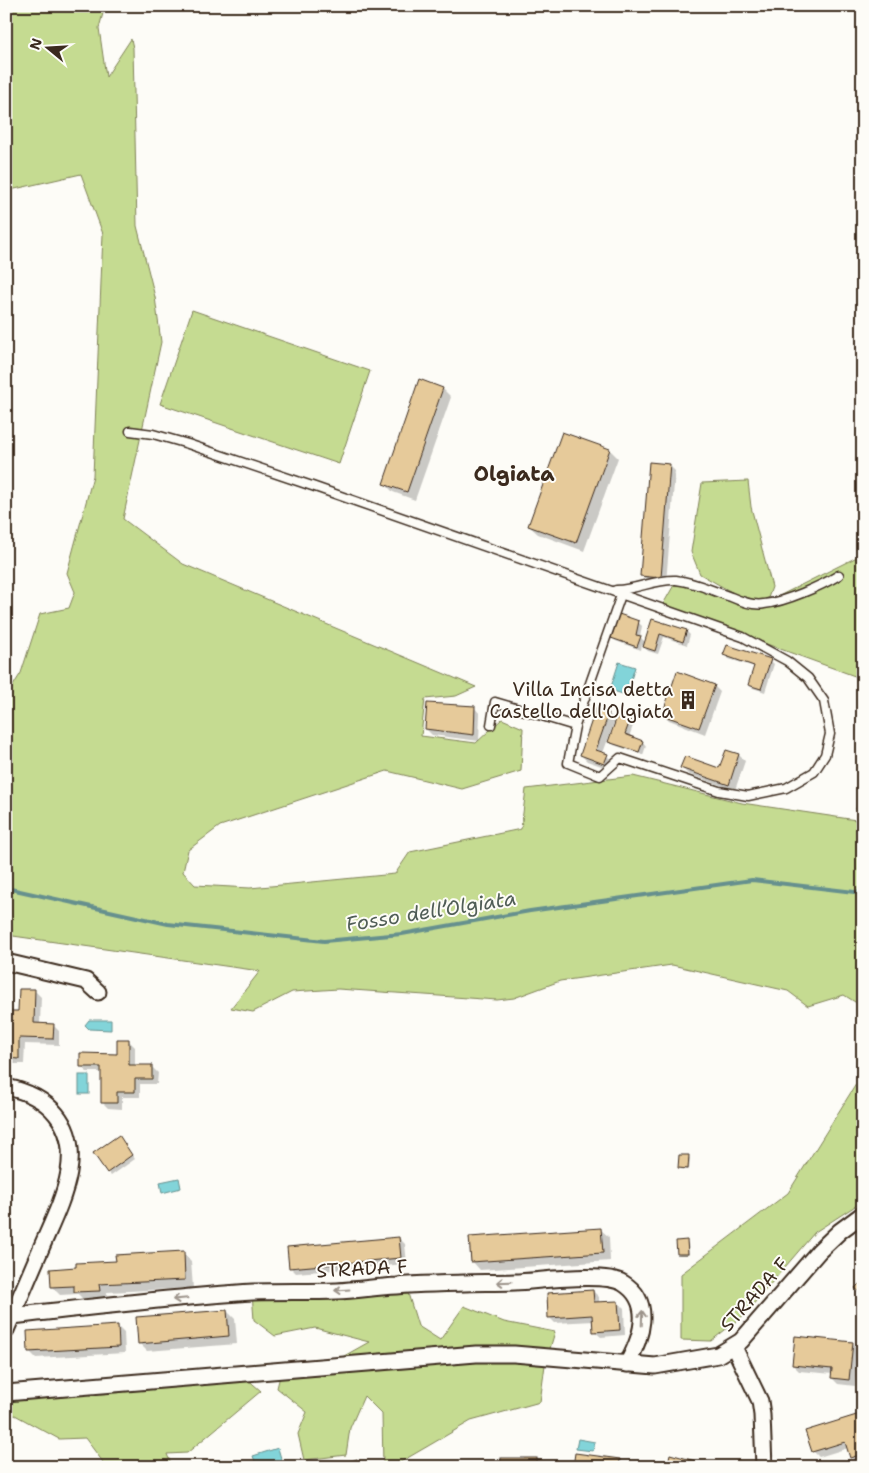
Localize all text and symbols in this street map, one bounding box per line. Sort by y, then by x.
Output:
north arrow [22,22,72,72]
text: N [25,36,46,52]
district label: Olgiata [473,460,555,488]
place label: Villa Incisa detta Castello dell'Olgiata [489,677,673,724]
building icon: Villa Incisa detta Castello dell'Olgiata [677,689,699,711]
water label: Fosso dell’Olgiata [344,885,518,937]
street label: STRADA F [714,1252,794,1337]
street label: STRADA F [316,1254,408,1283]
one-way arrow [496,1278,512,1287]
one-way arrow [334,1285,350,1295]
one-way arrow [172,1294,188,1303]
one-way arrow [637,1311,647,1327]

